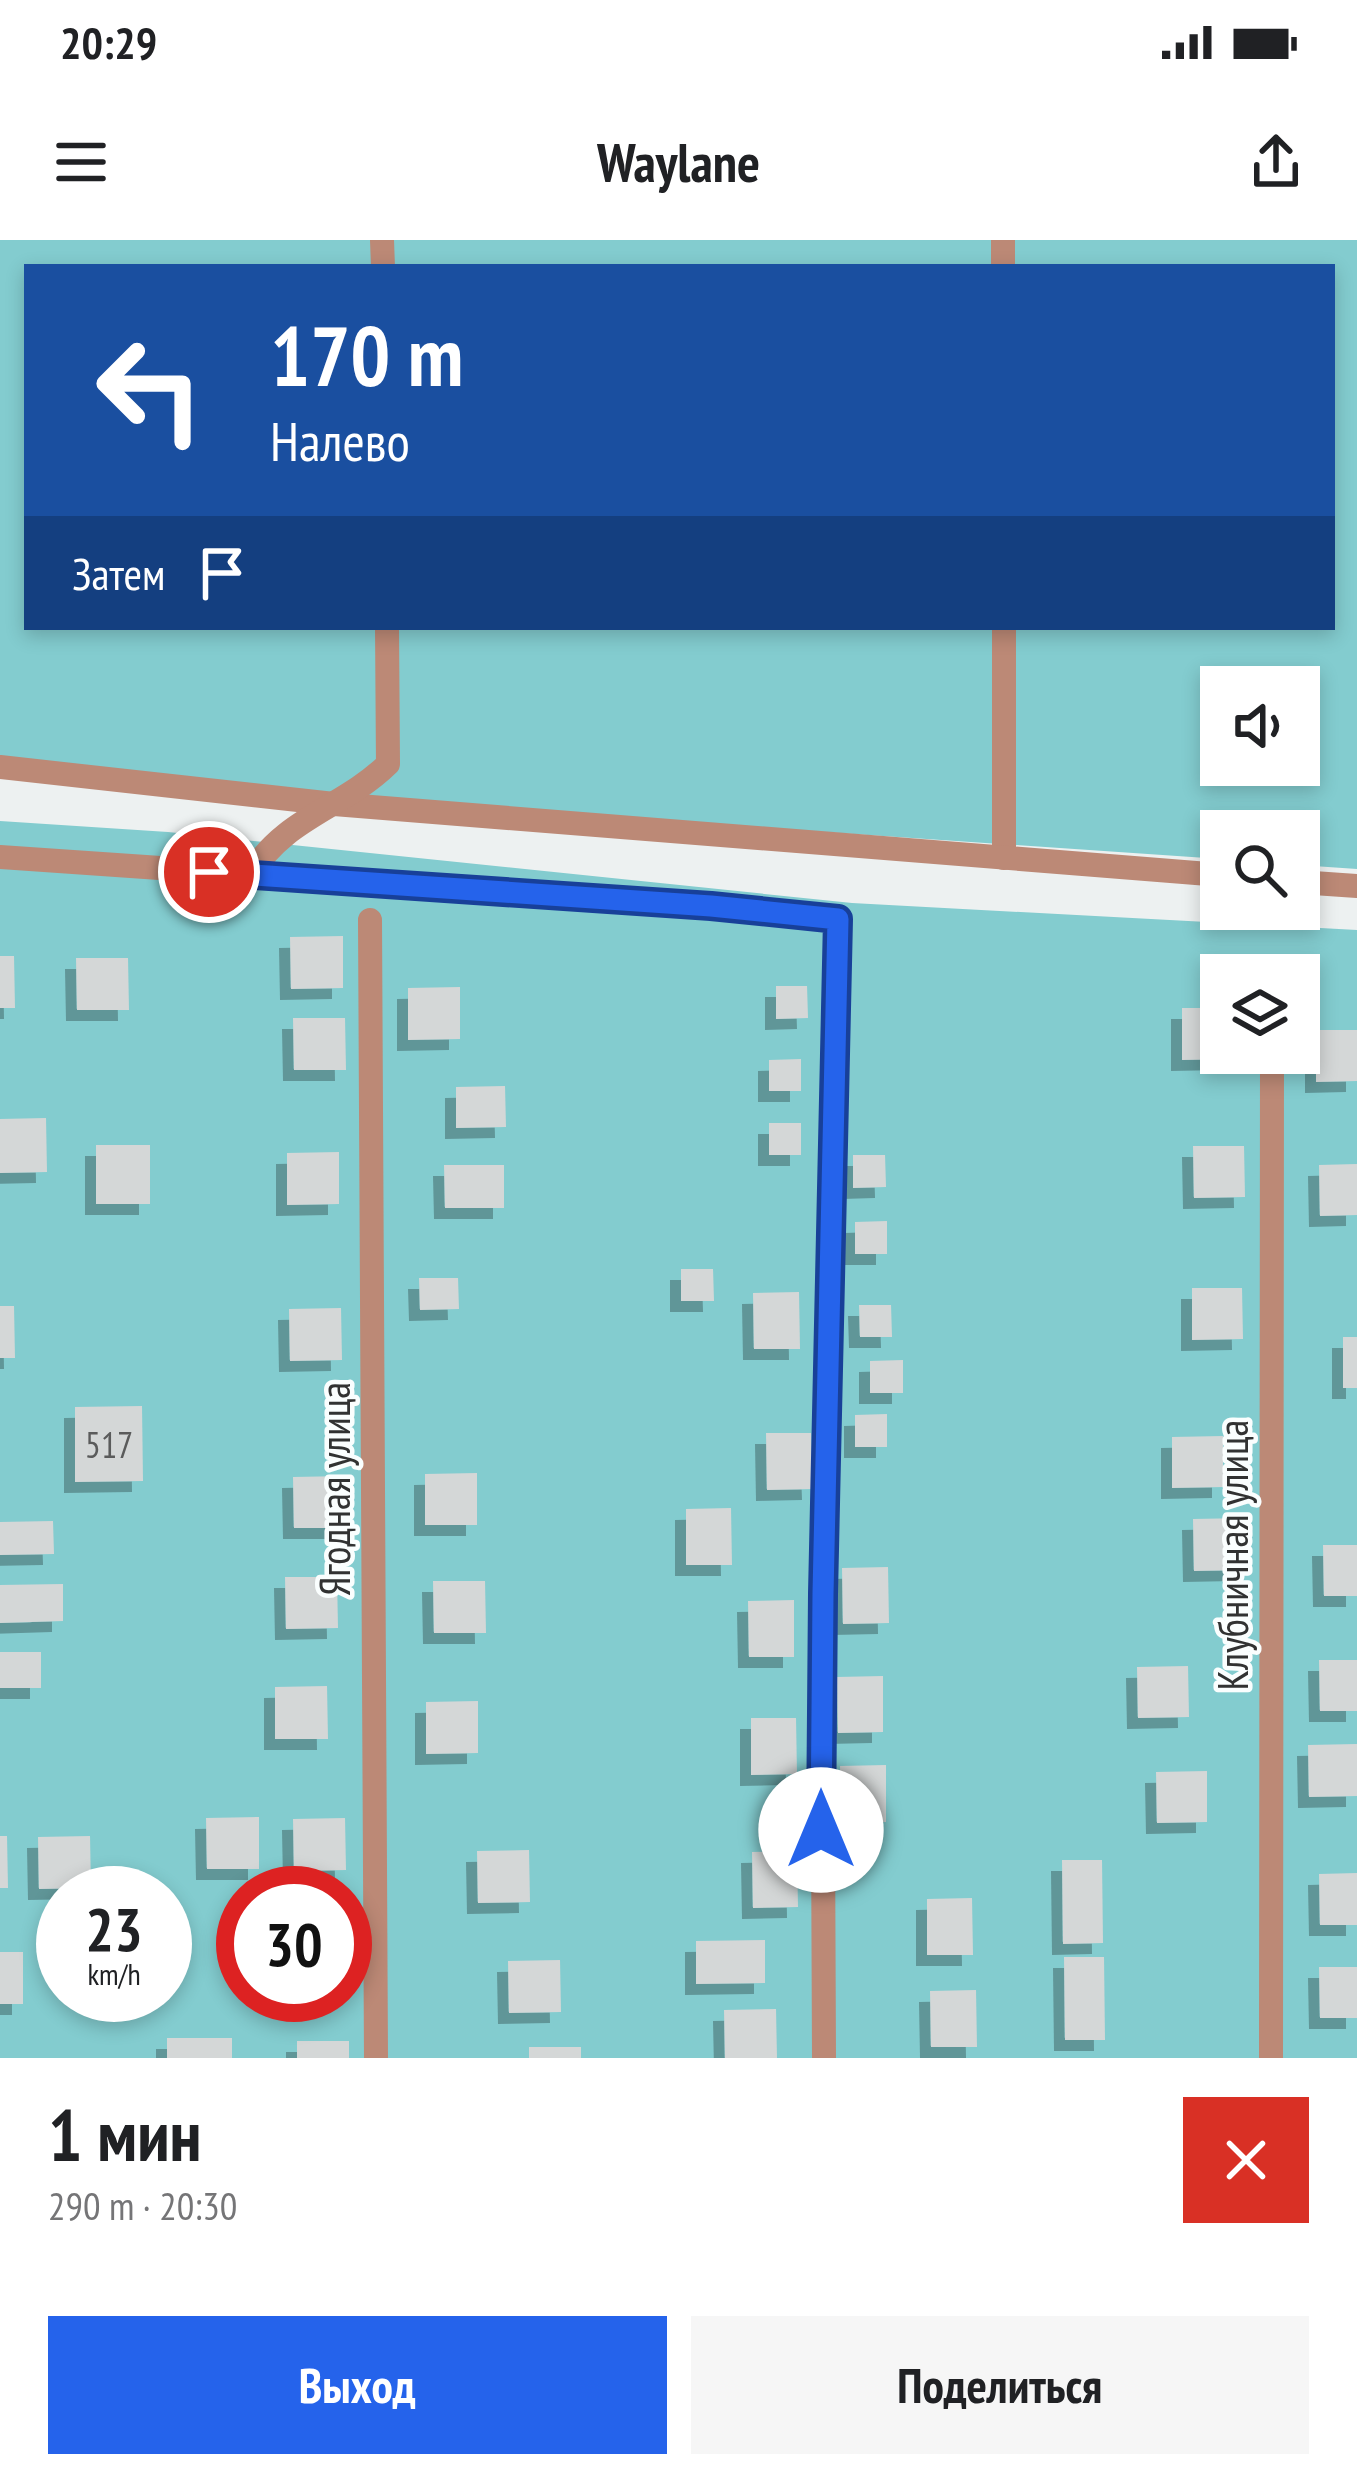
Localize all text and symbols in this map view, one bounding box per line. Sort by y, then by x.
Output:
text: 20:29 [60,13,157,71]
text: Waylane [597,127,760,197]
icon: menu [48,129,114,195]
icon: share [1243,129,1309,195]
text: 170 m [270,300,463,409]
icon: left [72,312,228,468]
text: Налево [270,406,410,476]
icon: arrive [189,540,255,606]
text: Затем [72,544,165,602]
map controls [1200,666,1320,1074]
button: sound [1200,666,1320,786]
button: search [1200,810,1320,930]
pin [158,821,260,923]
icon: arrive [176,839,242,905]
button: layers [1200,954,1320,1074]
street label: Ягодная улица [307,1382,362,1596]
street label: Клубничная улица [1205,1420,1260,1690]
house number: 517 [85,1421,133,1468]
position arrow [758,1767,884,1893]
speed limit sign: 30 [216,1866,372,2022]
text: 23 [85,1890,143,1968]
text: km/h [87,1954,141,1993]
text: 1 мин [48,2088,202,2181]
button: close [1183,2097,1309,2223]
text: 290 m · 20:30 [48,2180,237,2231]
button: Выход [48,2316,667,2454]
button: Поделиться [691,2316,1309,2454]

